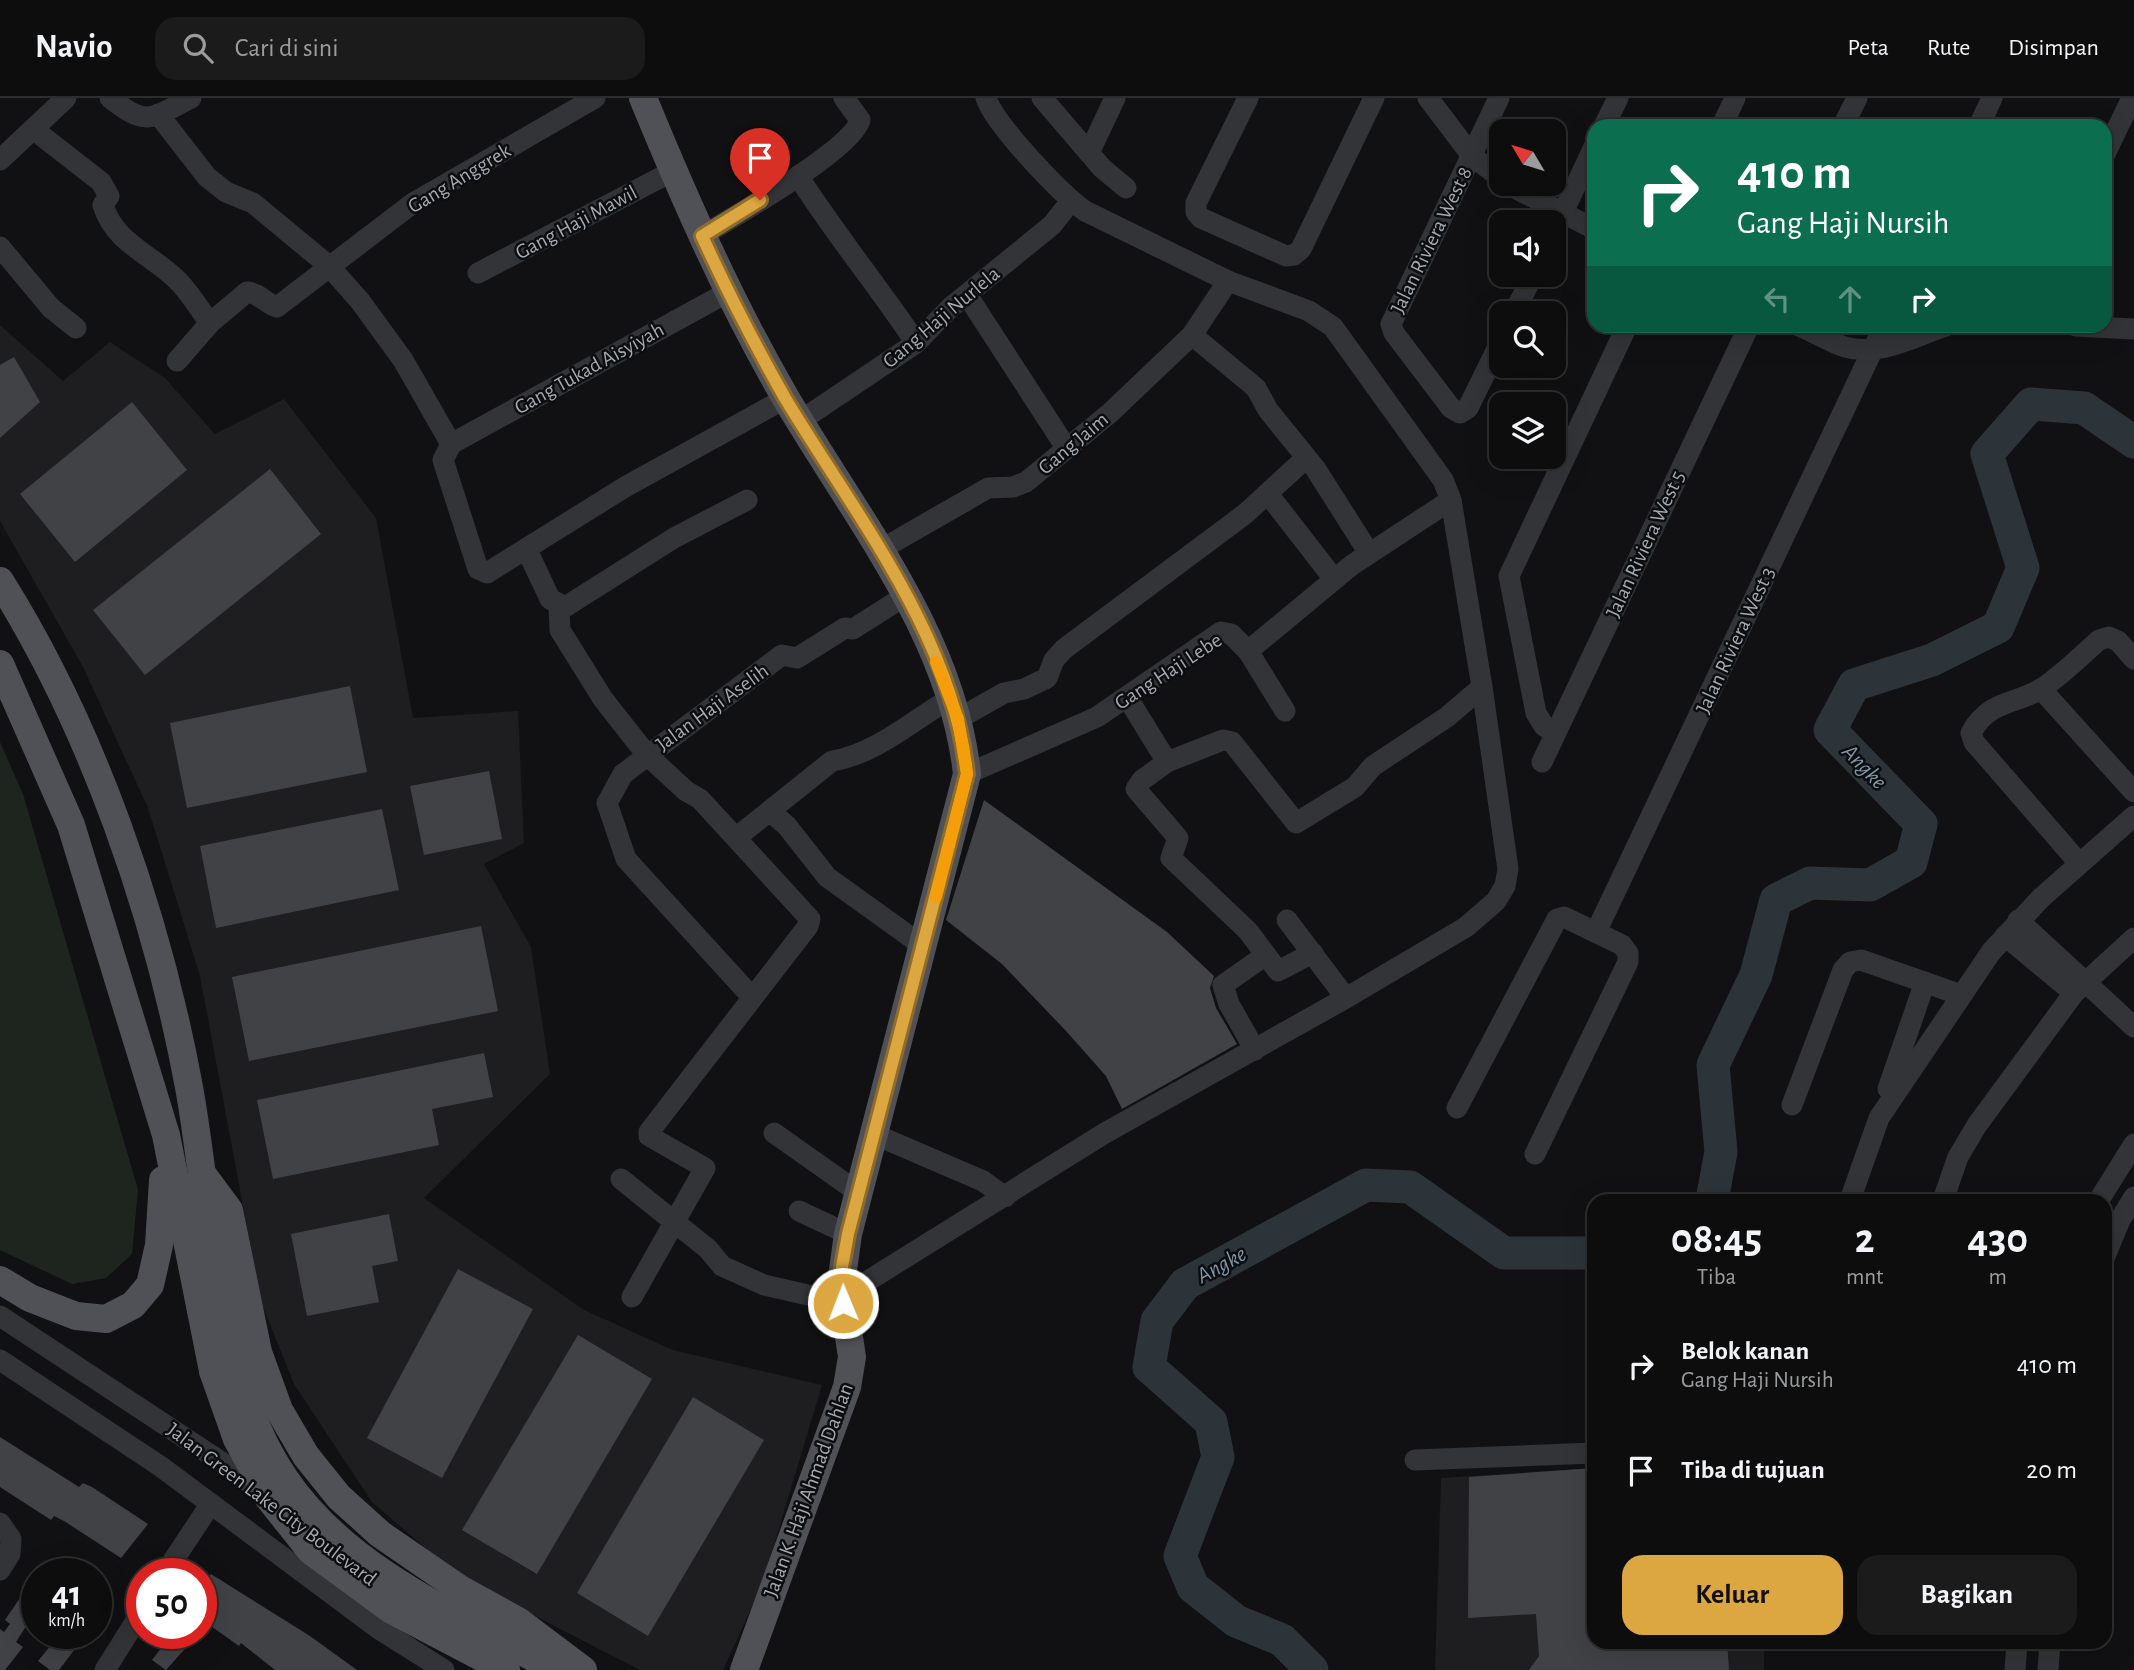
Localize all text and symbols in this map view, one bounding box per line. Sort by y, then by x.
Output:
search box [155,17,645,80]
icon: search [179,29,217,67]
text: Navio [35,31,113,64]
text: Cari di sini [235,35,339,61]
text: Peta [1848,36,1889,60]
text: Rute [1927,36,1970,60]
text: Disimpan [2008,36,2099,60]
north arrow [1489,119,1566,196]
map controls [1489,119,1566,469]
pin [730,128,790,200]
street label: Gang Anggrek [404,139,515,217]
icon: arrive [741,139,779,177]
icon: right [1622,147,1713,238]
text: 410 m [1737,149,1852,198]
street label: Jalan Riviera West 8 [1387,164,1476,317]
street label: Gang Haji Mawil [512,182,640,263]
text: Gang Haji Nursih [1737,207,1949,239]
button: sound [1489,210,1566,287]
street label: Gang Haji Nurlela [879,262,1004,372]
icon: left [1758,280,1796,318]
icon: ahead [1831,280,1869,318]
icon: right [1904,280,1942,318]
button: search [1489,301,1566,378]
street label: Gang Tukad Aisyiyah [511,319,668,418]
button: layers [1489,392,1566,469]
street label: Gang Jaim [1034,408,1112,478]
street label: Jalan Riviera West 5 [1602,468,1689,621]
street label: Jalan Riviera West 3 [1692,564,1779,717]
street label: Gang Haji Lebe [1111,629,1225,714]
street label: Jalan Haji Aselih [652,660,772,755]
water label: Angke [1837,739,1891,794]
text: 08:45 [1671,1218,1762,1260]
text: 2 [1855,1218,1875,1260]
text: 430 [1967,1218,2028,1260]
water label: Angke [1192,1242,1251,1289]
position arrow [806,1266,880,1340]
text: Tiba [1697,1266,1736,1289]
text: mnt [1846,1266,1883,1289]
text: m [1988,1266,2007,1289]
text: Belok kanan [1681,1338,1809,1364]
icon: right [1622,1347,1660,1385]
text: 410 m [2017,1352,2077,1378]
text: Gang Haji Nursih [1681,1369,1834,1392]
street label: Jalan K. Haji Ahmad Dahlan [760,1381,857,1600]
street label: Jalan Green Lake City Boulevard [163,1419,380,1590]
icon: arrive [1622,1452,1660,1490]
text: Tiba di tujuan [1681,1457,1825,1483]
text: 20 m [2026,1457,2077,1483]
button: Keluar [1622,1555,1843,1635]
button: Bagikan [1857,1555,2077,1635]
speed limit sign: 50 [126,1558,217,1649]
text: 41 [51,1577,82,1612]
text: km/h [48,1612,85,1630]

